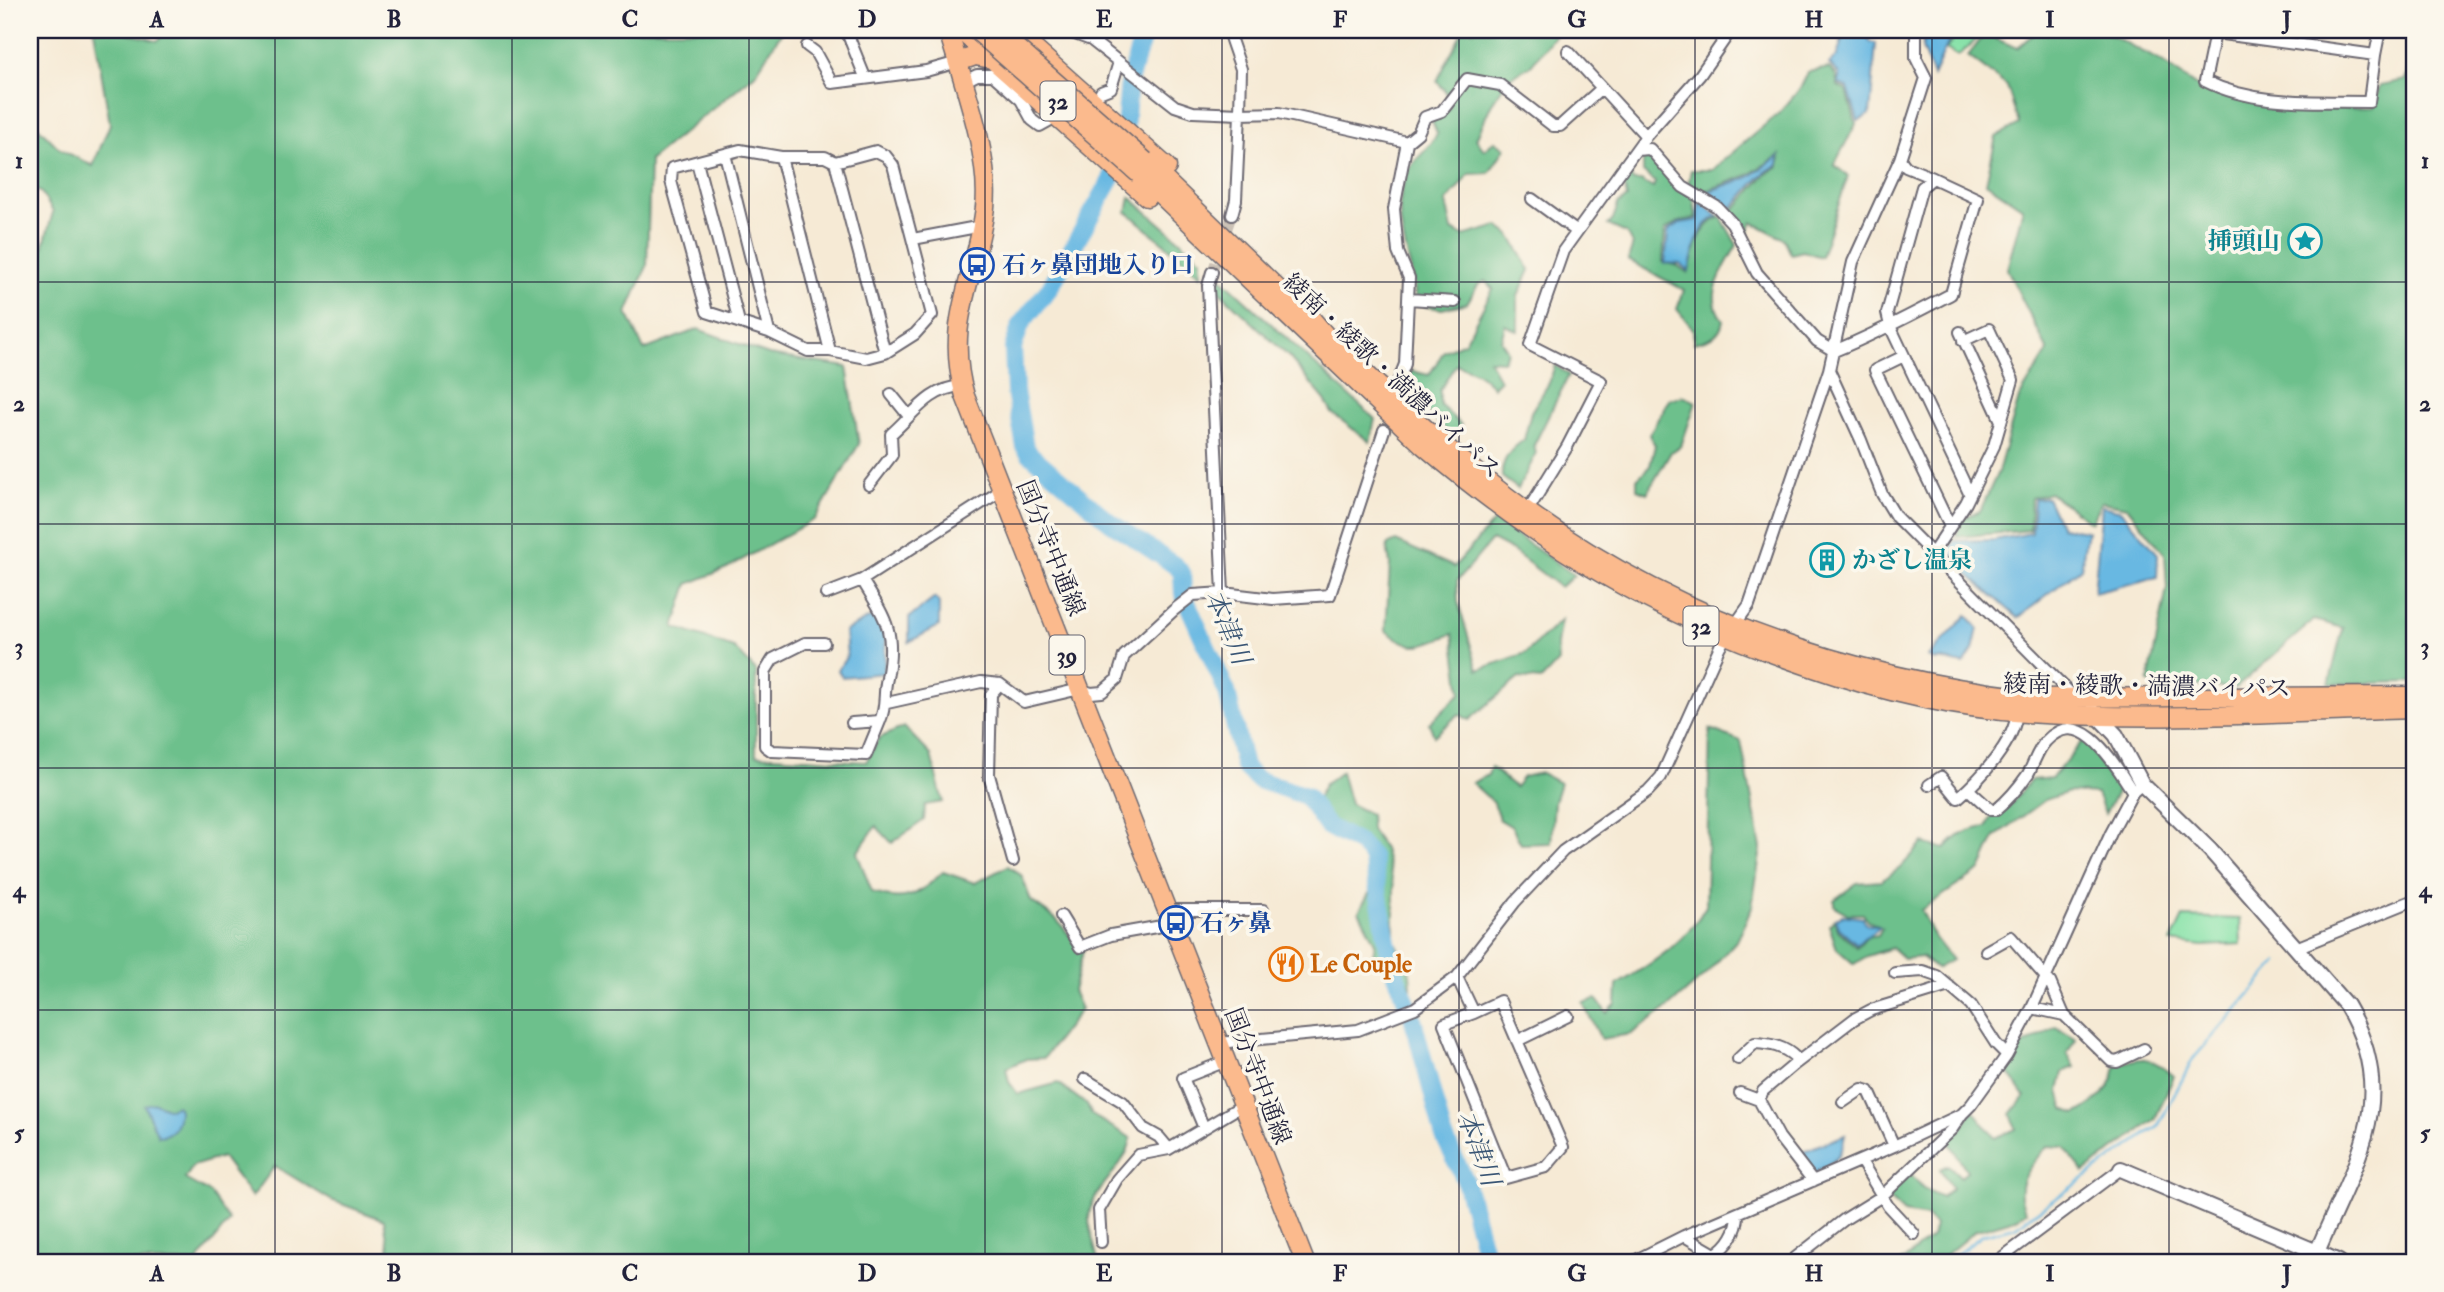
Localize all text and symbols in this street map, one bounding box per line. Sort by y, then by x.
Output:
text: A [149,5,165,34]
text: B [386,5,402,34]
text: C [622,5,638,34]
text: D [858,5,876,34]
text: E [1096,5,1113,34]
text: F [1333,5,1348,34]
text: G [1567,5,1587,34]
text: H [1805,5,1824,34]
text: I [2045,5,2055,34]
text: J [2281,5,2292,35]
road number: 32 [1040,82,1076,120]
text: 1 [15,146,23,175]
text: 1 [2421,146,2429,175]
place icon: 挿頭山 [2286,222,2324,260]
place label: 挿頭山 [2208,226,2280,257]
bus stop icon: 石ヶ鼻団地入り口 [958,246,996,284]
place label: 石ヶ鼻団地入り口 [1002,250,1194,281]
street label: 綾南・綾歌・満濃バイパス [1276,267,1507,486]
text: 2 [13,389,25,418]
text: 2 [2419,389,2431,418]
street label: 国分寺中通線 [1009,476,1092,621]
building icon: かざし温泉 [1808,541,1846,579]
place label: かざし温泉 [1852,545,1972,576]
water label: 本津川 [1197,585,1258,672]
road number: 32 [1684,606,1718,646]
text: 3 [15,632,23,661]
text: 3 [2421,632,2429,661]
road number: 39 [1050,636,1084,674]
street label: 綾南・綾歌・満濃バイパス [2003,668,2291,705]
text: 4 [12,875,27,904]
text: 4 [2418,875,2433,904]
bus stop icon: 石ヶ鼻 [1157,904,1195,942]
place label: 石ヶ鼻 [1200,908,1272,939]
restaurant icon: Le Couple [1267,945,1305,983]
place label: Le Couple [1310,949,1412,980]
street label: 国分寺中通線 [1217,1003,1298,1149]
water label: 本津川 [1450,1106,1507,1193]
text: 5 [14,1118,25,1147]
text: 5 [2420,1118,2431,1147]
text: A [149,1259,165,1288]
text: B [386,1259,402,1288]
text: C [622,1259,638,1288]
text: D [858,1259,876,1288]
text: E [1096,1259,1113,1288]
text: F [1333,1259,1348,1288]
text: G [1567,1259,1587,1288]
text: H [1805,1259,1824,1288]
text: I [2045,1259,2055,1288]
text: J [2281,1259,2292,1289]

